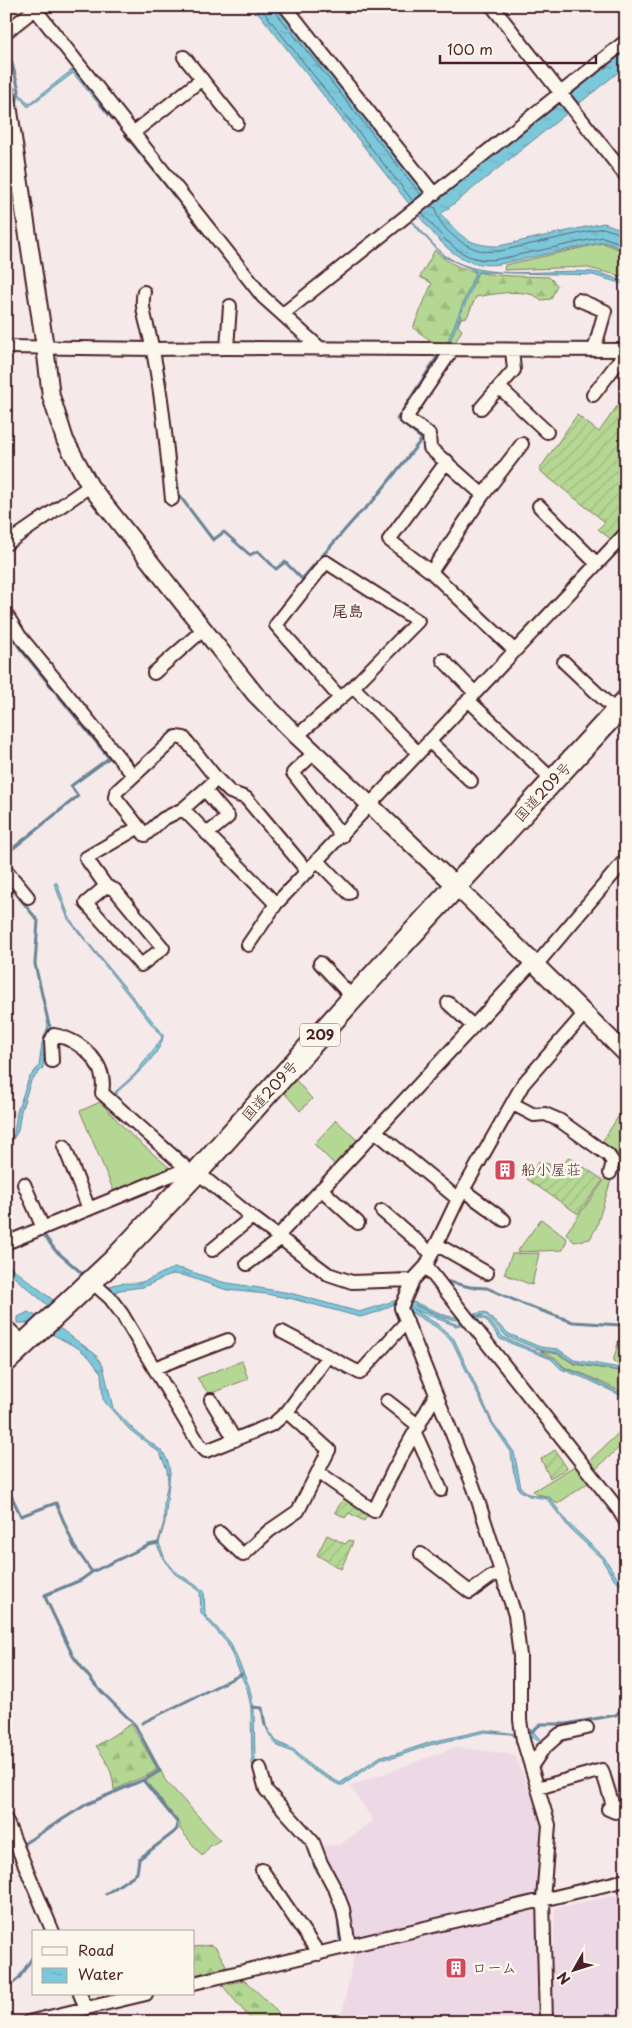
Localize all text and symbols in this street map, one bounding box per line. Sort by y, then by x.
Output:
scale bar [440,32,596,64]
text: 100 m [447,37,493,60]
district label: 尾島 [332,598,364,622]
street label: 国道209号 [508,756,576,826]
road number: 209 [300,1024,340,1046]
street label: 国道209号 [235,1054,303,1126]
place label: 船小屋荘 [521,1157,581,1180]
building icon: 船小屋荘 [493,1158,517,1182]
legend [32,1930,195,1996]
text: Road [78,1938,114,1961]
north arrow [550,1946,600,1996]
place label: ローム [472,1955,516,1978]
building icon: ローム [444,1956,468,1980]
text: Water [78,1962,123,1985]
text: N [552,1968,575,1989]

